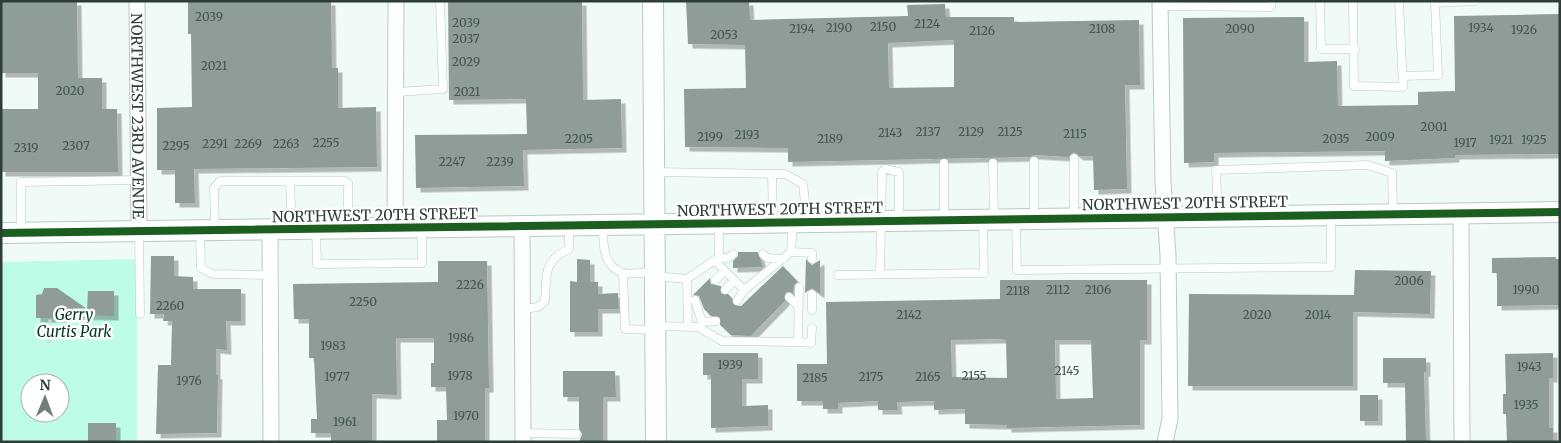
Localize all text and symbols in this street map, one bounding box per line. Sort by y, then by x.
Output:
house number: 2039 [195,9,223,24]
street label: NORTHWEST 23RD AVENUE [128,13,148,220]
house number: 2039 [452,15,480,30]
house number: 2124 [914,16,941,31]
house number: 2150 [870,19,896,34]
house number: 2190 [826,20,853,35]
house number: 1934 [1468,20,1494,35]
house number: 2194 [789,21,816,36]
house number: 2108 [1089,21,1115,36]
house number: 2090 [1225,21,1255,36]
house number: 1926 [1511,22,1537,37]
house number: 2126 [969,23,995,38]
house number: 2053 [710,27,738,42]
house number: 2037 [452,31,480,46]
house number: 2029 [452,54,480,69]
house number: 2021 [201,58,228,73]
house number: 2020 [56,83,85,98]
house number: 2021 [454,84,481,99]
house number: 2001 [1420,119,1448,134]
house number: 2137 [915,124,941,139]
house number: 2129 [958,124,984,139]
house number: 2125 [997,124,1023,139]
house number: 2143 [878,125,902,140]
house number: 2115 [1063,126,1087,141]
house number: 2193 [734,127,760,142]
house number: 2199 [697,129,723,144]
house number: 2009 [1365,129,1395,144]
house number: 2205 [565,131,593,146]
house number: 2189 [817,131,843,146]
house number: 2035 [1322,131,1350,146]
house number: 1921 [1489,132,1514,147]
house number: 1925 [1521,132,1547,147]
house number: 2255 [313,135,339,150]
house number: 1917 [1453,135,1477,150]
house number: 2291 [202,136,229,151]
house number: 2269 [234,136,262,151]
house number: 2263 [272,136,300,151]
house number: 2307 [62,138,90,153]
house number: 2295 [162,138,190,153]
house number: 2319 [13,140,39,155]
house number: 2247 [439,154,466,169]
house number: 2239 [486,154,514,169]
street label: NORTHWEST 20TH STREET [1082,192,1289,214]
street label: NORTHWEST 20TH STREET [677,198,884,220]
street label: NORTHWEST 20TH STREET [272,204,479,226]
house number: 2006 [1394,273,1424,288]
house number: 2226 [456,277,484,292]
house number: 2112 [1046,282,1070,297]
house number: 2106 [1085,282,1111,297]
house number: 1990 [1512,282,1540,297]
house number: 2118 [1006,283,1030,298]
house number: 2250 [349,294,377,309]
house number: 2260 [156,298,185,313]
park label: Gerry Curtis Park [36,305,112,341]
house number: 2142 [896,307,922,322]
house number: 2020 [1243,307,1272,322]
house number: 2014 [1305,307,1332,322]
house number: 1986 [448,330,474,345]
house number: 1983 [320,338,346,353]
house number: 1939 [717,357,743,372]
house number: 1943 [1516,359,1542,374]
house number: 2145 [1055,363,1079,378]
house number: 1978 [447,368,473,383]
house number: 2155 [961,368,987,383]
house number: 1977 [324,369,350,384]
house number: 2175 [859,369,883,384]
house number: 2165 [915,369,941,384]
house number: 2185 [802,370,828,385]
north arrow [20,373,70,423]
house number: 1976 [176,373,202,388]
text: N [40,376,51,394]
house number: 1935 [1514,397,1538,412]
house number: 1970 [453,408,479,423]
house number: 1961 [333,414,358,429]

